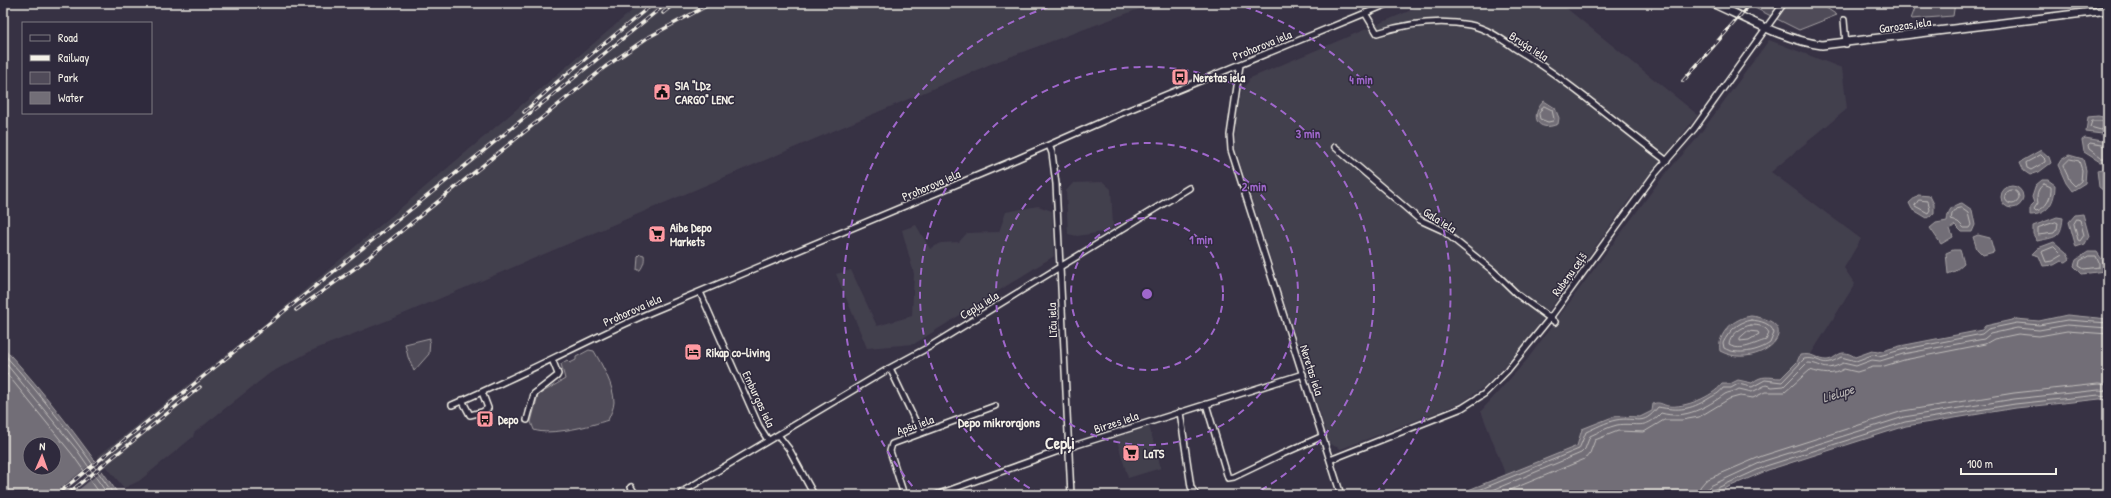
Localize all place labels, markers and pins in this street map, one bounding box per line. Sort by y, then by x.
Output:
bus stop icon: Neretas iela [1170,67,1190,87]
place label: Neretas iela [1193,69,1245,86]
place label: SIA "LDz CARGO" LENC [675,77,735,108]
public building icon: SIA "LDz CARGO" LENC [652,82,672,102]
place label: Aibe Depo Markets [670,219,712,250]
supermarket icon: Aibe Depo Markets [647,224,667,244]
centre of rings [1140,287,1154,301]
hotel icon: Rikap co-living [683,342,703,362]
place label: Rikap co-living [706,344,771,362]
bus stop icon: Depo [475,409,495,429]
place label: Depo [498,411,519,429]
supermarket icon: LaTS [1121,443,1141,463]
place label: LaTS [1144,445,1165,462]

